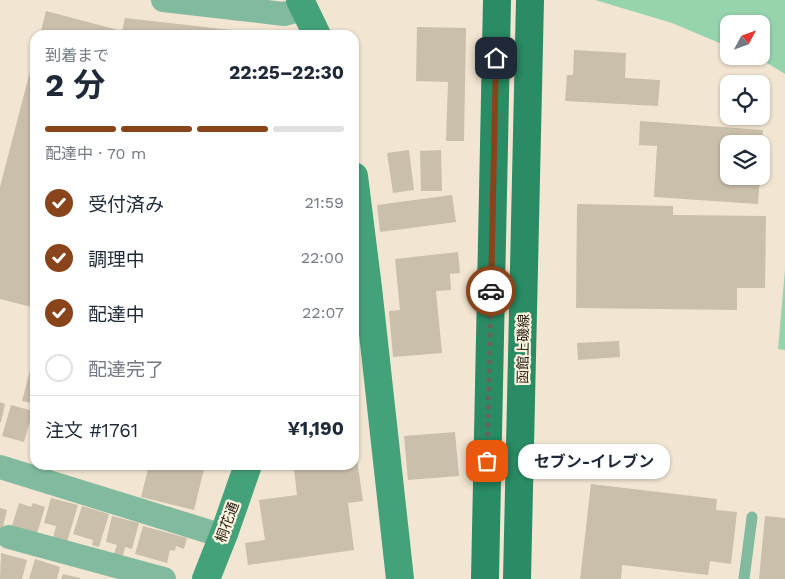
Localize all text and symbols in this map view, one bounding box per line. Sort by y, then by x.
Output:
north arrow [720,15,770,65]
map controls [720,15,770,185]
pin [475,37,517,79]
icon: home [482,44,510,72]
text: 到着まで [45,46,109,65]
text: 22:25–22:30 [229,61,344,84]
text: 2 分 [45,66,105,104]
button: locate [720,75,770,125]
button: layers [720,135,770,185]
text: 配達中 · 70 m [45,144,146,163]
icon: check [45,189,73,217]
text: 受付済み [88,193,164,216]
text: 21:59 [305,193,344,212]
icon: check [45,244,73,272]
text: 調理中 [88,248,145,271]
text: 22:00 [301,248,344,267]
courier [466,266,516,316]
icon: car [477,277,505,305]
icon: check [45,299,73,327]
text: 配達中 [88,303,145,326]
text: 22:07 [302,303,344,322]
street label: 函館上磯線 [514,314,532,384]
text: 配達完了 [88,358,164,381]
text: ¥1,190 [287,417,344,440]
text: 注文 #1761 [45,419,138,442]
pin [466,440,508,482]
callout: セブン-イレブン [517,444,670,478]
icon: bag [473,447,501,475]
text: セブン-イレブン [534,452,654,471]
street label: 桐花通 [212,500,242,544]

